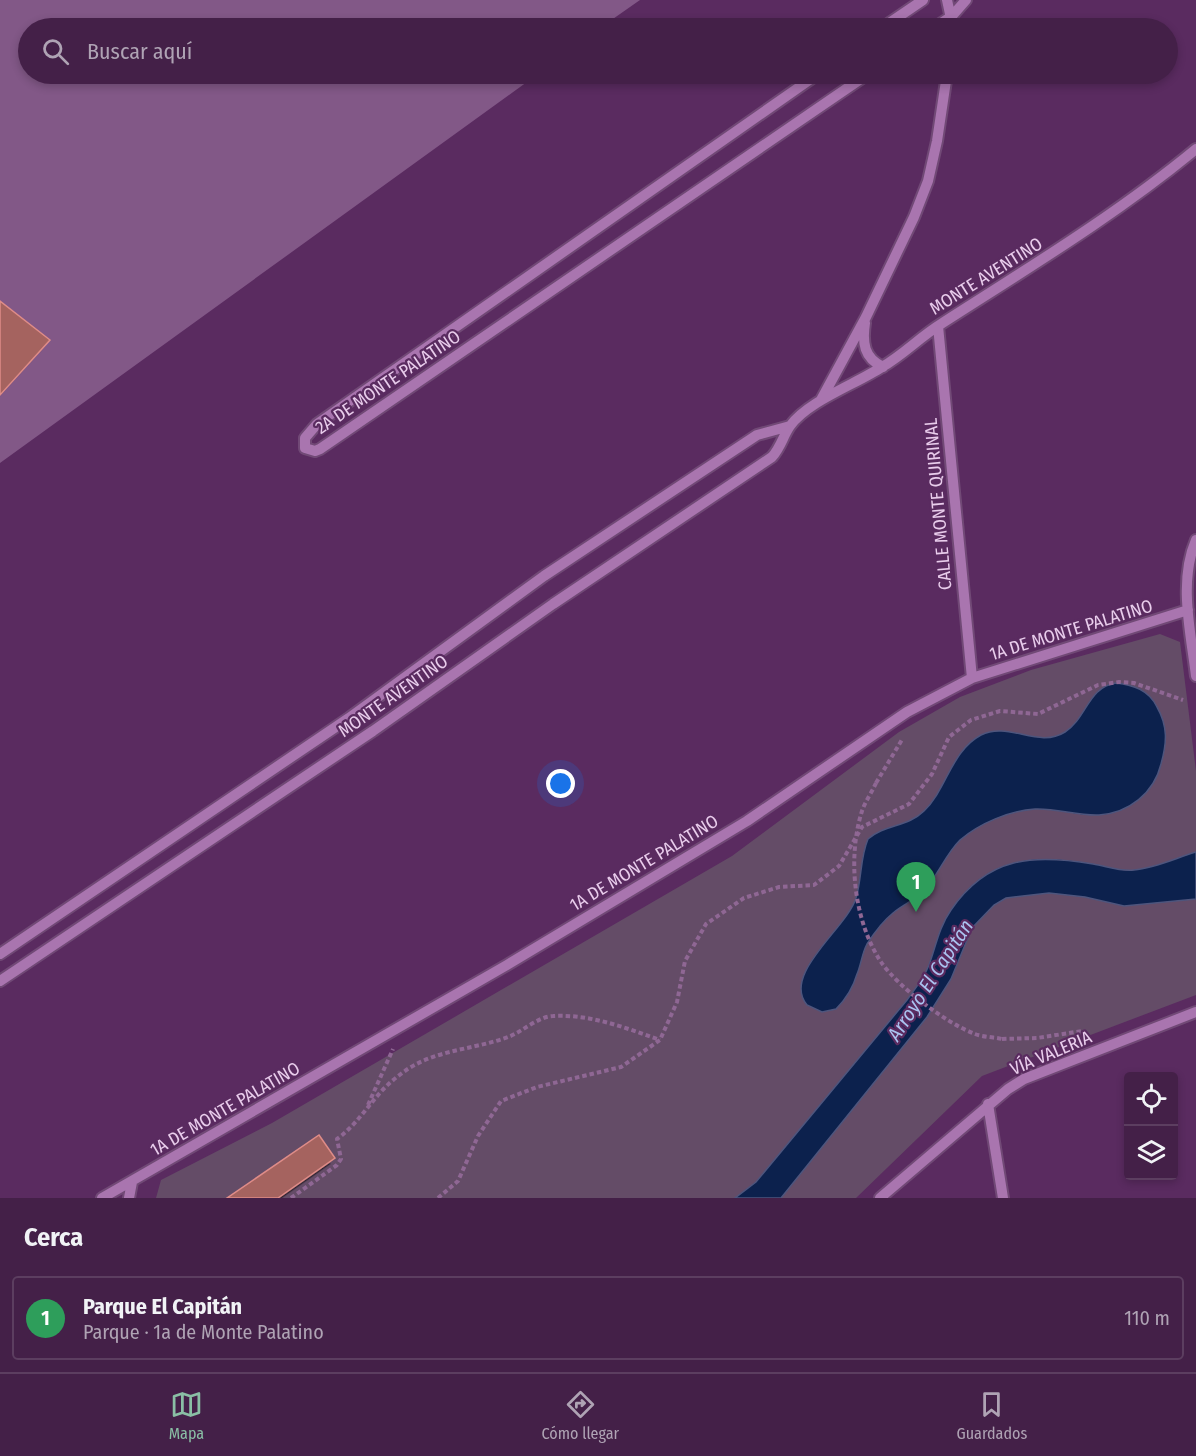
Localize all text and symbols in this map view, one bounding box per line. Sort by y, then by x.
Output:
search box [18,18,1178,84]
icon: search [39,35,72,68]
text: Buscar aquí [87,38,192,65]
street label: MONTE AVENTINO [926,233,1046,319]
street label: 2A DE MONTE PALATINO [311,325,465,439]
street label: CALLE MONTE QUIRINAL [920,417,956,591]
street label: 1A DE MONTE PALATINO [987,595,1155,665]
street label: MONTE AVENTINO [334,650,452,742]
your location [546,769,575,798]
street label: 1A DE MONTE PALATINO [566,810,722,916]
pin: 1 [896,862,936,912]
water label: Arroyo El Capitán [881,915,978,1046]
street label: VÍA VALERIA [1007,1025,1096,1080]
street label: 1A DE MONTE PALATINO [146,1057,304,1161]
map controls [1124,1072,1178,1180]
button: locate [1124,1072,1178,1126]
button: layers [1124,1126,1178,1180]
text: Cerca [24,1222,83,1253]
text: Parque El Capitán [83,1293,242,1320]
text: 1 [41,1306,50,1330]
text: 110 m [1124,1306,1170,1330]
text: Parque · 1a de Monte Palatino [83,1320,324,1344]
tab: Mapa [169,1388,204,1443]
tab: Cómo llegar [542,1388,619,1443]
tab: Guardados [957,1388,1027,1443]

